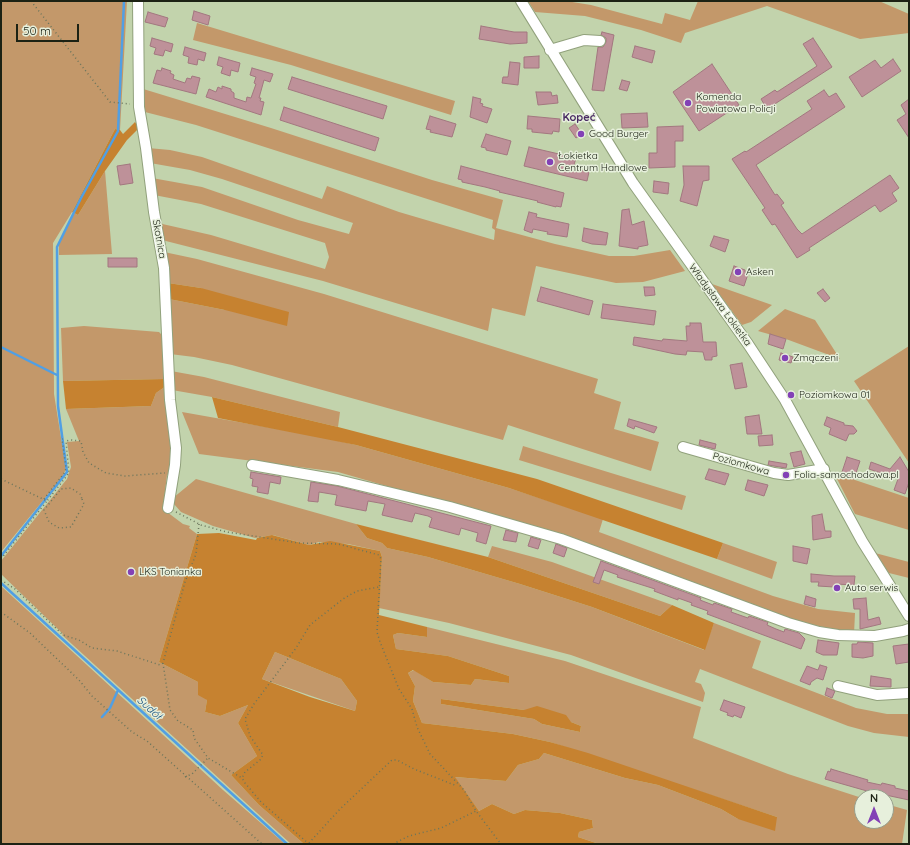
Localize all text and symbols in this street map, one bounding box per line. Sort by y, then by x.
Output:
scale bar [18,16,81,42]
text: 50 m [23,23,51,38]
place label: Komenda Powiatowa Policji [696,91,776,114]
marker: Komenda Powiatowa Policji [683,98,693,108]
district label: Kopeć [563,111,595,125]
place label: Good Burger [589,128,648,140]
marker: Good Burger [576,129,586,139]
place label: Łokietka Centrum Handlowe [558,150,647,174]
marker: Łokietka Centrum Handlowe [545,157,555,167]
street label: Skotnica [150,219,168,259]
street label: Władysława Łokietka [686,262,754,348]
place label: Asken [746,266,774,278]
marker: Asken [733,267,743,277]
place label: Zmączeni [793,352,838,364]
marker: Zmączeni [780,353,790,363]
place label: Poziomkowa 01 [799,389,870,401]
marker: Poziomkowa 01 [786,390,796,400]
street label: Poziomkowa [711,450,771,478]
place label: Folia-samochodowa.pl [794,469,899,481]
marker: Folia-samochodowa.pl [781,470,791,480]
place label: LKS Tonianka [139,566,201,578]
marker: LKS Tonianka [126,567,136,577]
place label: Auto serwis [845,582,898,594]
marker: Auto serwis [832,583,842,593]
water label: Sudół [134,694,164,722]
north arrow [854,789,894,829]
text: N [870,791,878,805]

